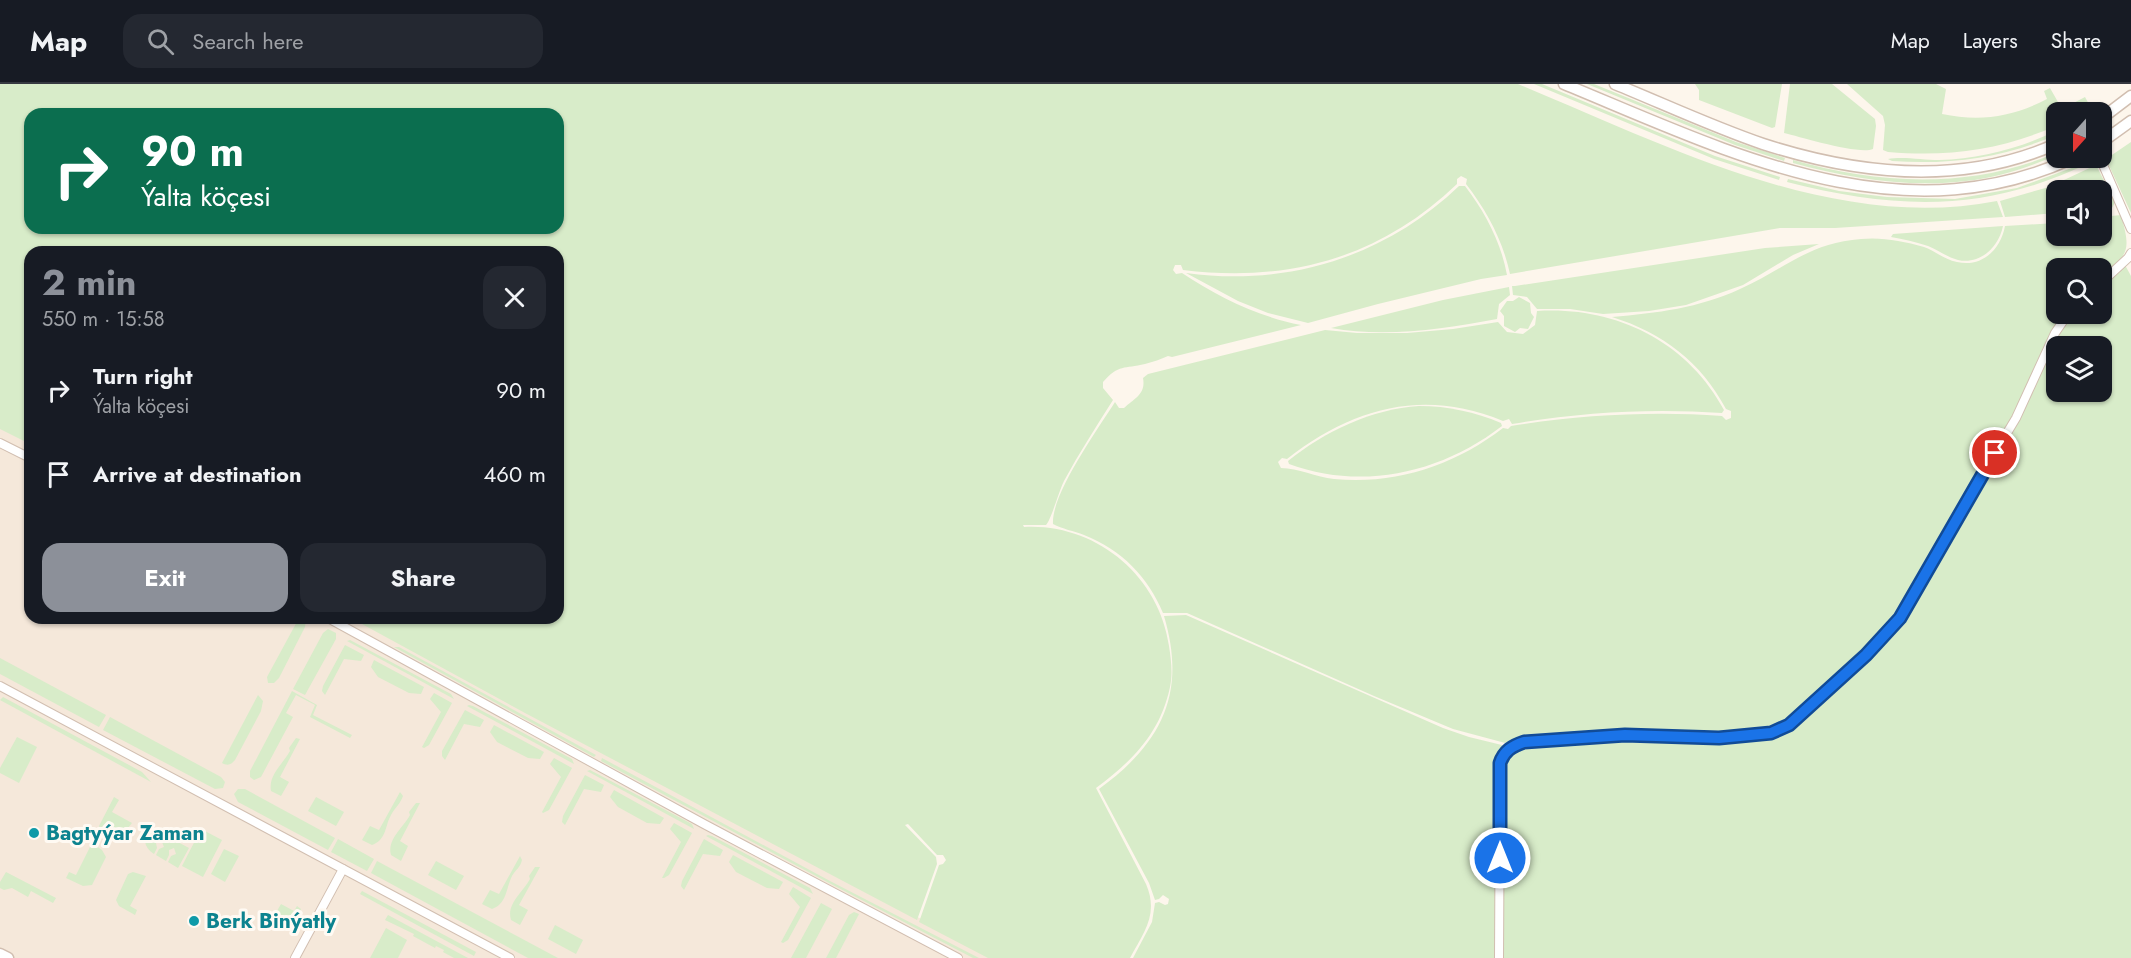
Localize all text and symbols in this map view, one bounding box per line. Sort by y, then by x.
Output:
search box [123,14,543,68]
text: Map [30,21,87,62]
icon: search [144,25,177,58]
text: Search here [192,25,304,57]
text: Map [1891,26,1930,56]
text: Layers [1963,26,2018,56]
text: Share [2051,26,2101,56]
north arrow [2046,102,2112,168]
map controls [2046,102,2112,402]
text: 90 m [141,121,244,182]
icon: right [42,132,120,210]
text: Ýalta köçesi [141,177,271,216]
button: sound [2046,180,2112,246]
text: 2 min [42,256,137,308]
button: search [2046,258,2112,324]
button: close [483,266,546,329]
text: 550 m · 15:58 [42,305,165,334]
button: layers [2046,336,2112,402]
text: Turn right [93,360,193,392]
icon: right [42,374,75,407]
text: 90 m [496,374,546,406]
text: Ýalta köçesi [93,392,189,421]
pin [1969,427,2020,478]
icon: arrive [1978,436,2011,469]
icon: arrive [42,458,75,491]
text: Arrive at destination [93,458,302,490]
text: 460 m [484,458,546,490]
button: Exit [42,543,288,612]
button: Share [300,543,546,612]
place label: Bagtyýar Zaman [46,818,204,848]
marker: Bagtyýar Zaman [27,826,41,840]
position arrow [1468,826,1532,890]
place label: Berk Binýatly [206,906,337,936]
marker: Berk Binýatly [187,914,201,928]

